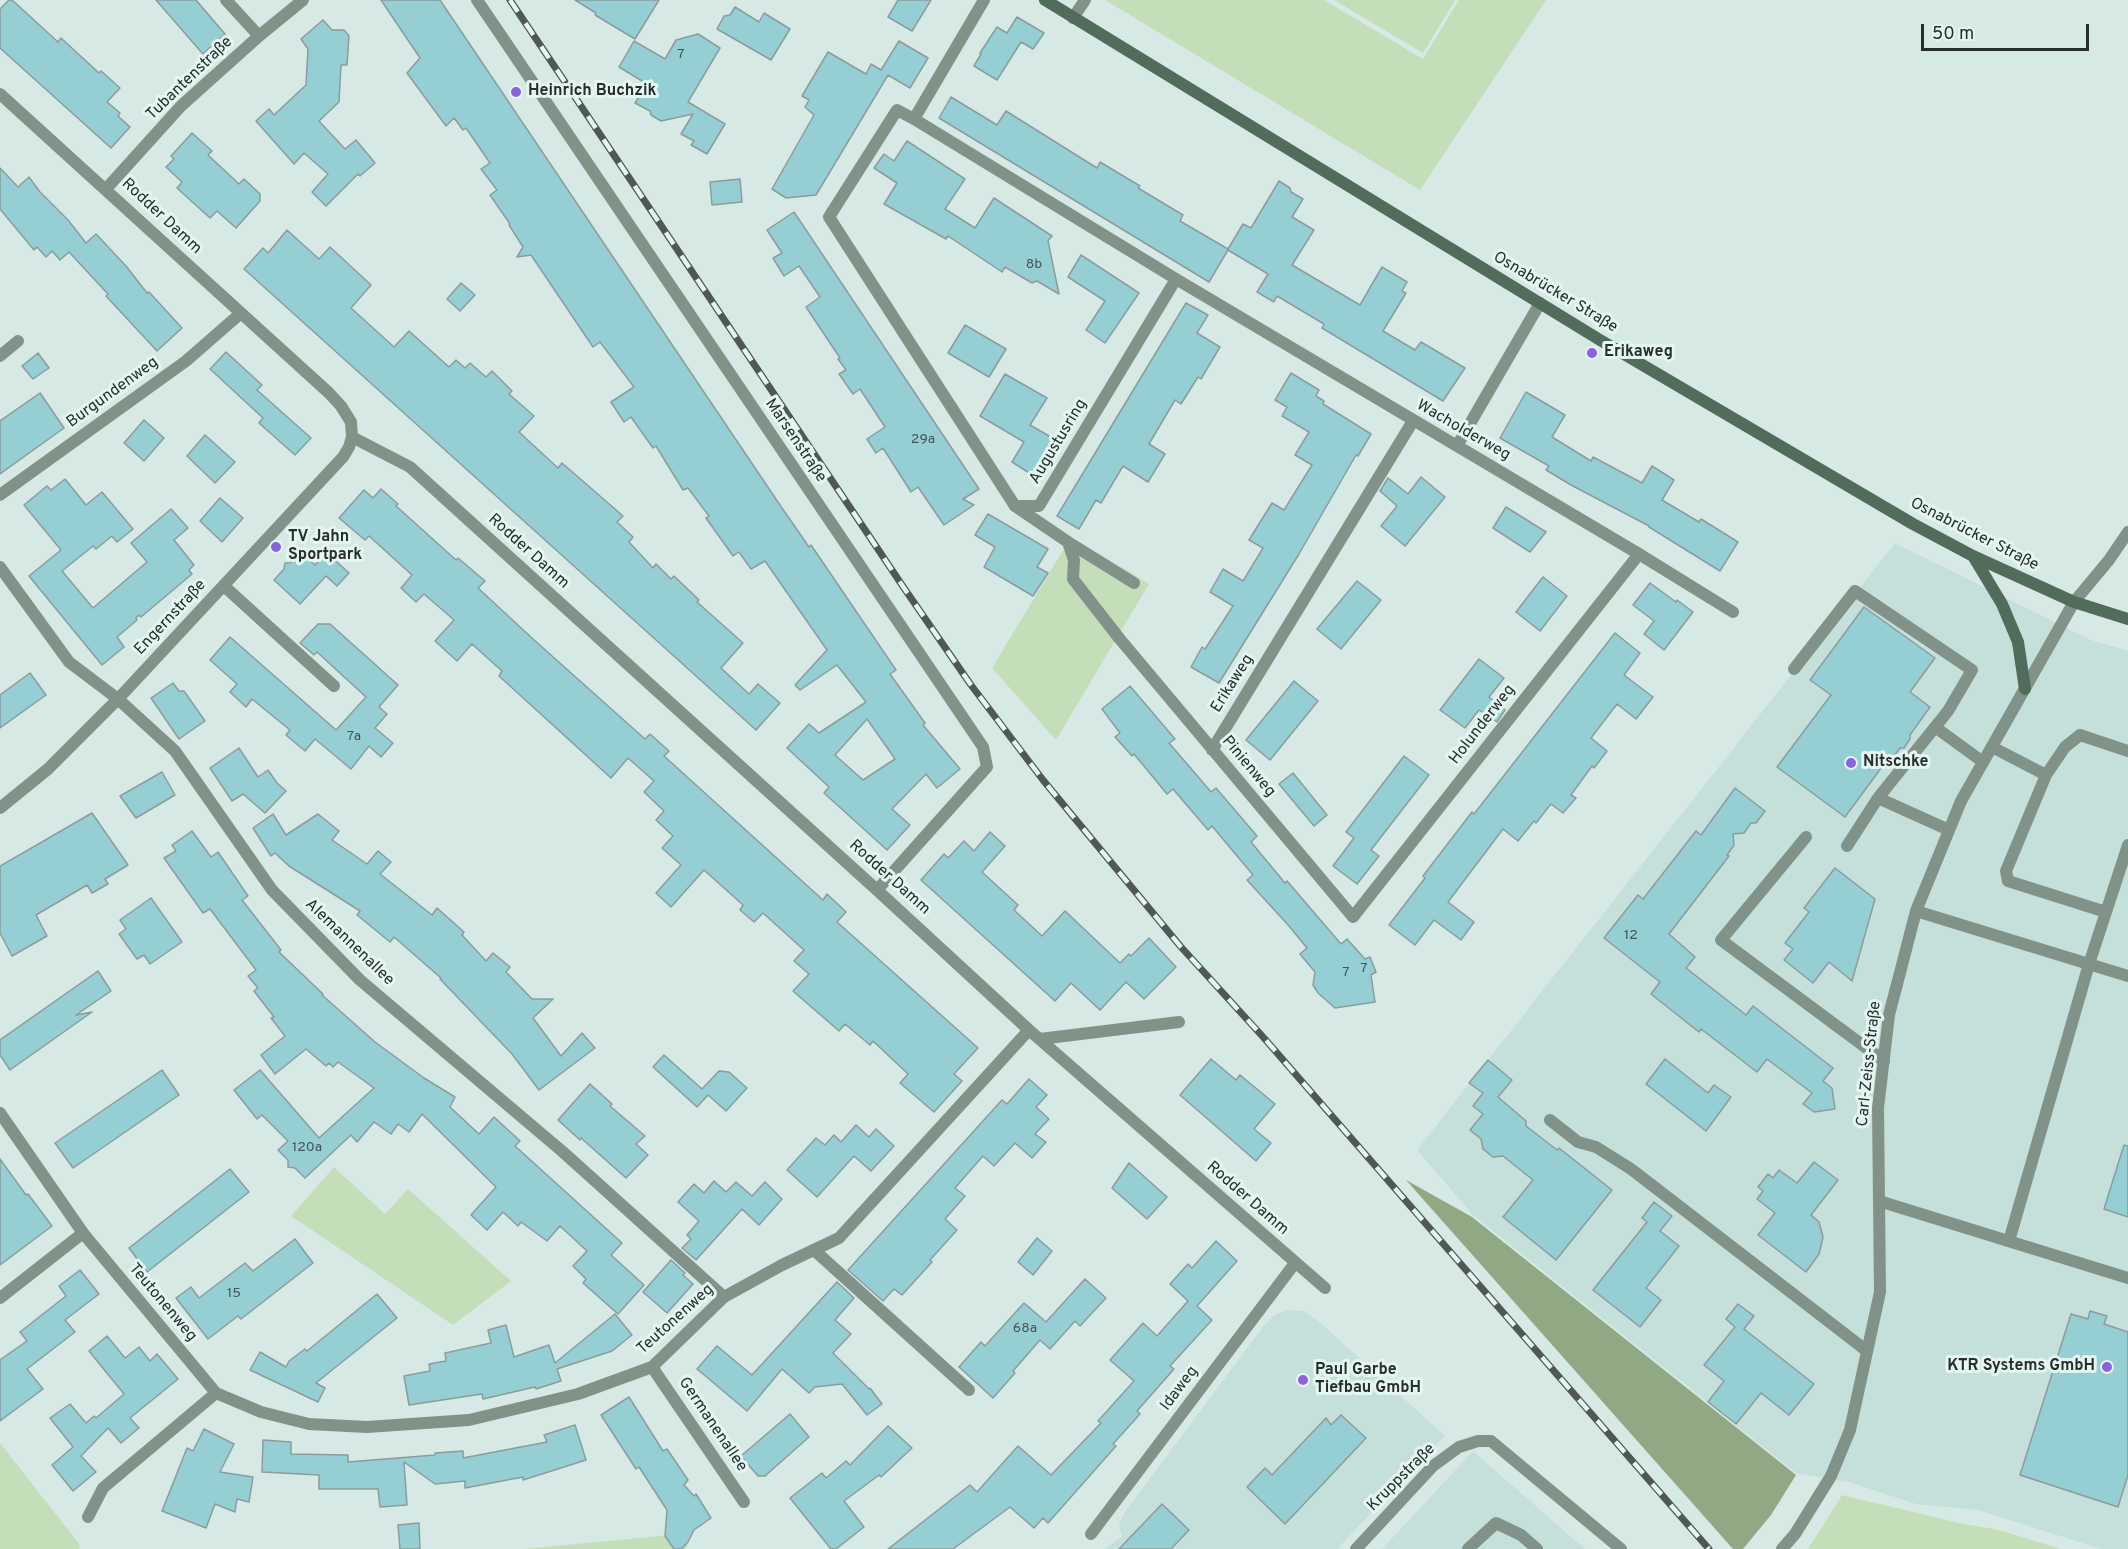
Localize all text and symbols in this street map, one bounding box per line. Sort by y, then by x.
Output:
scale bar [1924,12,2092,50]
text: 50 m [1932,23,1974,46]
street label: Tubantenstraße [143,33,237,125]
house number: 7 [677,47,685,63]
place label: Heinrich Buchzik [528,82,656,102]
marker: Heinrich Buchzik [509,85,523,99]
street label: Rodder Damm [117,175,205,259]
street label: Osnabrücker Straße [1489,248,1621,338]
house number: 8b [1026,257,1042,273]
place label: Erikaweg [1604,343,1673,363]
marker: Erikaweg [1585,346,1599,360]
street label: Burgundenweg [63,353,163,433]
street label: Marsenstraße [760,396,830,486]
street label: Augustusring [1026,396,1092,488]
street label: Wacholderweg [1413,396,1513,466]
house number: 29a [911,432,935,448]
street label: Osnabrücker Straße [1906,494,2042,576]
street label: Rodder Damm [483,510,573,594]
place label: TV Jahn Sportpark [288,528,362,566]
marker: TV Jahn Sportpark [269,540,283,554]
street label: Engernstraße [131,576,211,660]
street label: Erikaweg [1208,651,1258,717]
street label: Holunderweg [1446,681,1520,769]
house number: 7a [347,729,361,745]
street label: Pinienweg [1217,732,1279,802]
place label: Nitschke [1863,753,1928,773]
marker: Nitschke [1844,756,1858,770]
street label: Rodder Damm [844,836,934,920]
street label: Alemannenallee [300,896,398,990]
house number: 12 [1624,928,1638,944]
house number: 7 [1360,961,1368,977]
house number: 7 [1342,965,1350,981]
street label: Carl-Zeiss-Straße [1854,1000,1886,1128]
house number: 120a [292,1140,322,1156]
street label: Rodder Damm [1202,1158,1292,1240]
street label: Teutonenweg [124,1260,200,1346]
street label: Teutonenweg [634,1281,718,1359]
house number: 15 [227,1286,241,1302]
house number: 68a [1013,1321,1037,1337]
place label: KTR Systems GmbH [1947,1357,2095,1377]
marker: KTR Systems GmbH [2100,1360,2114,1374]
place label: Paul Garbe Tiefbau GmbH [1315,1361,1421,1399]
street label: Idaweg [1157,1363,1203,1415]
marker: Paul Garbe Tiefbau GmbH [1296,1373,1310,1387]
street label: Germanenallee [673,1374,751,1476]
street label: Kruppstraße [1364,1440,1440,1516]

